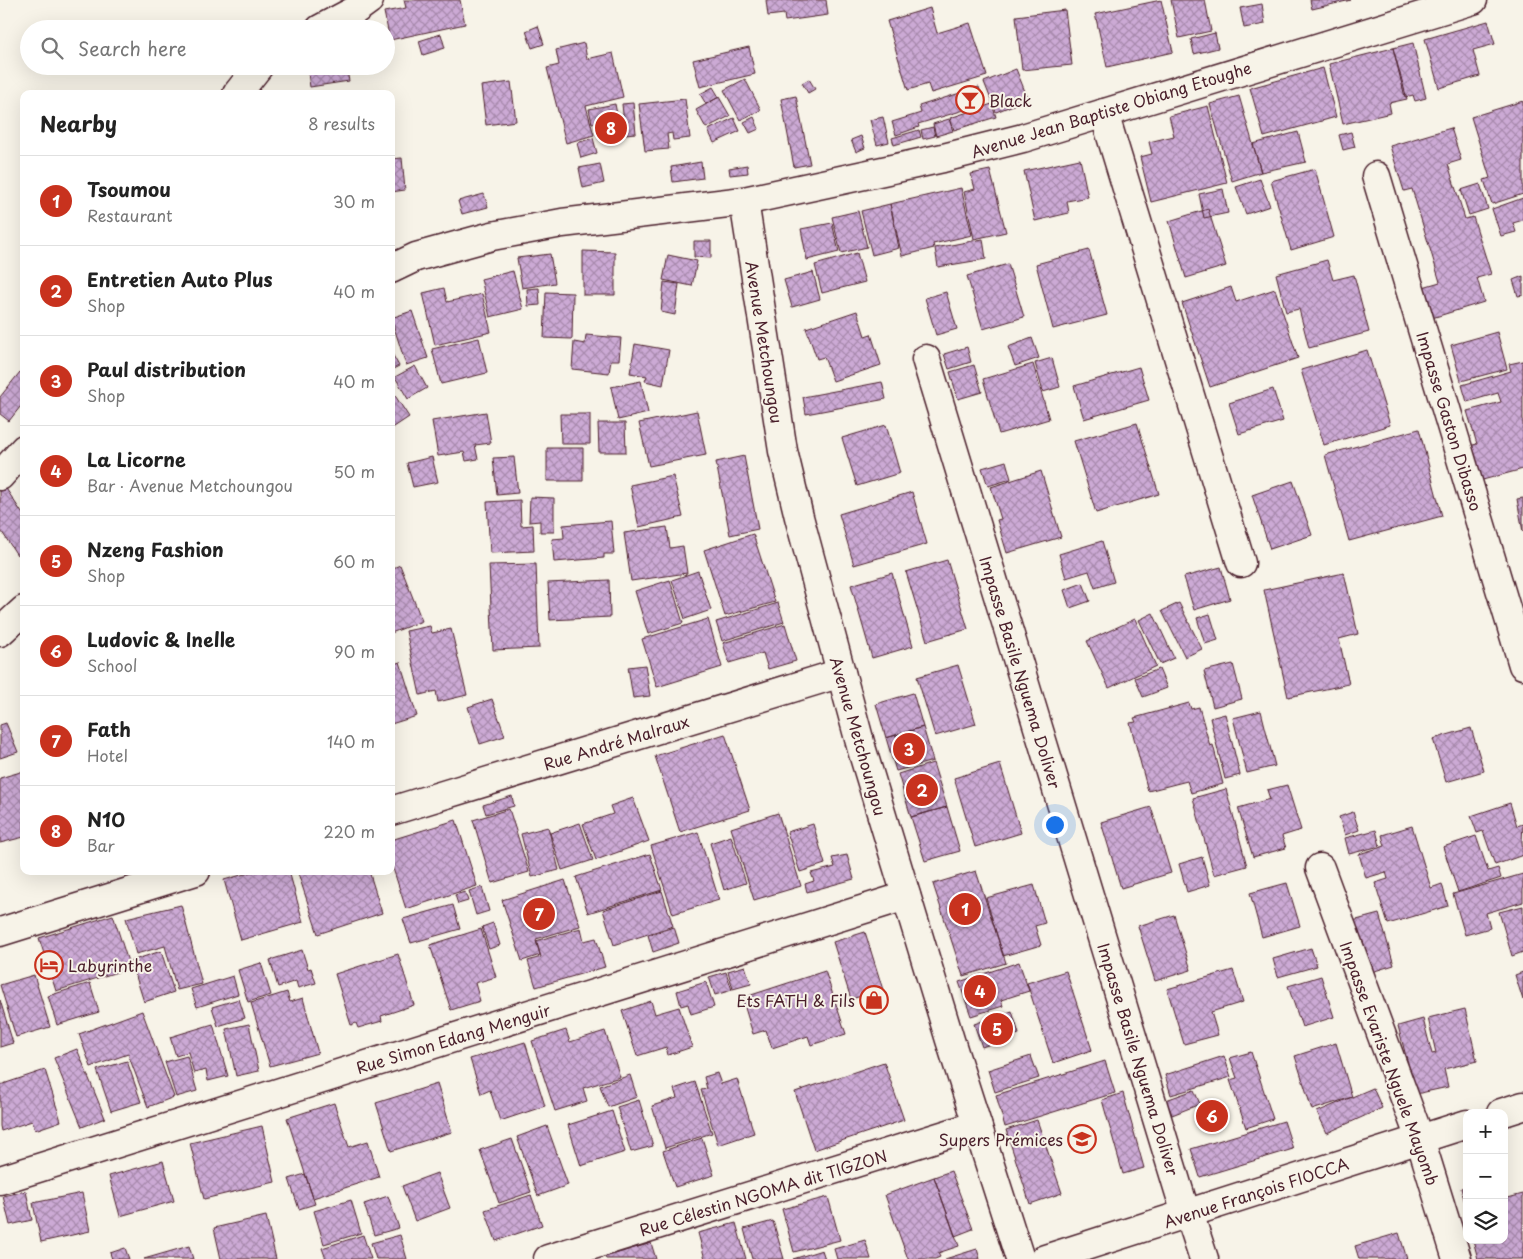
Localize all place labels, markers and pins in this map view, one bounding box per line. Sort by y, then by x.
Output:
bar icon: Black [955,85,985,115]
place label: Black [989,88,1032,112]
pin: 8 [595,109,627,147]
pin: 3 [893,730,925,768]
pin: 2 [906,771,938,809]
pin: 1 [949,890,981,928]
pin: 7 [523,895,555,933]
hotel icon: Labyrinthe [34,950,64,980]
place label: Labyrinthe [68,953,152,977]
pin: 4 [964,972,996,1010]
shop icon: Ets FATH & Fils [859,985,889,1015]
place label: Ets FATH & Fils [736,988,855,1012]
pin: 5 [981,1010,1013,1048]
pin: 6 [1196,1097,1228,1135]
school or university icon: Supers Prémices [1067,1124,1097,1154]
place label: Supers Prémices [939,1127,1063,1151]

